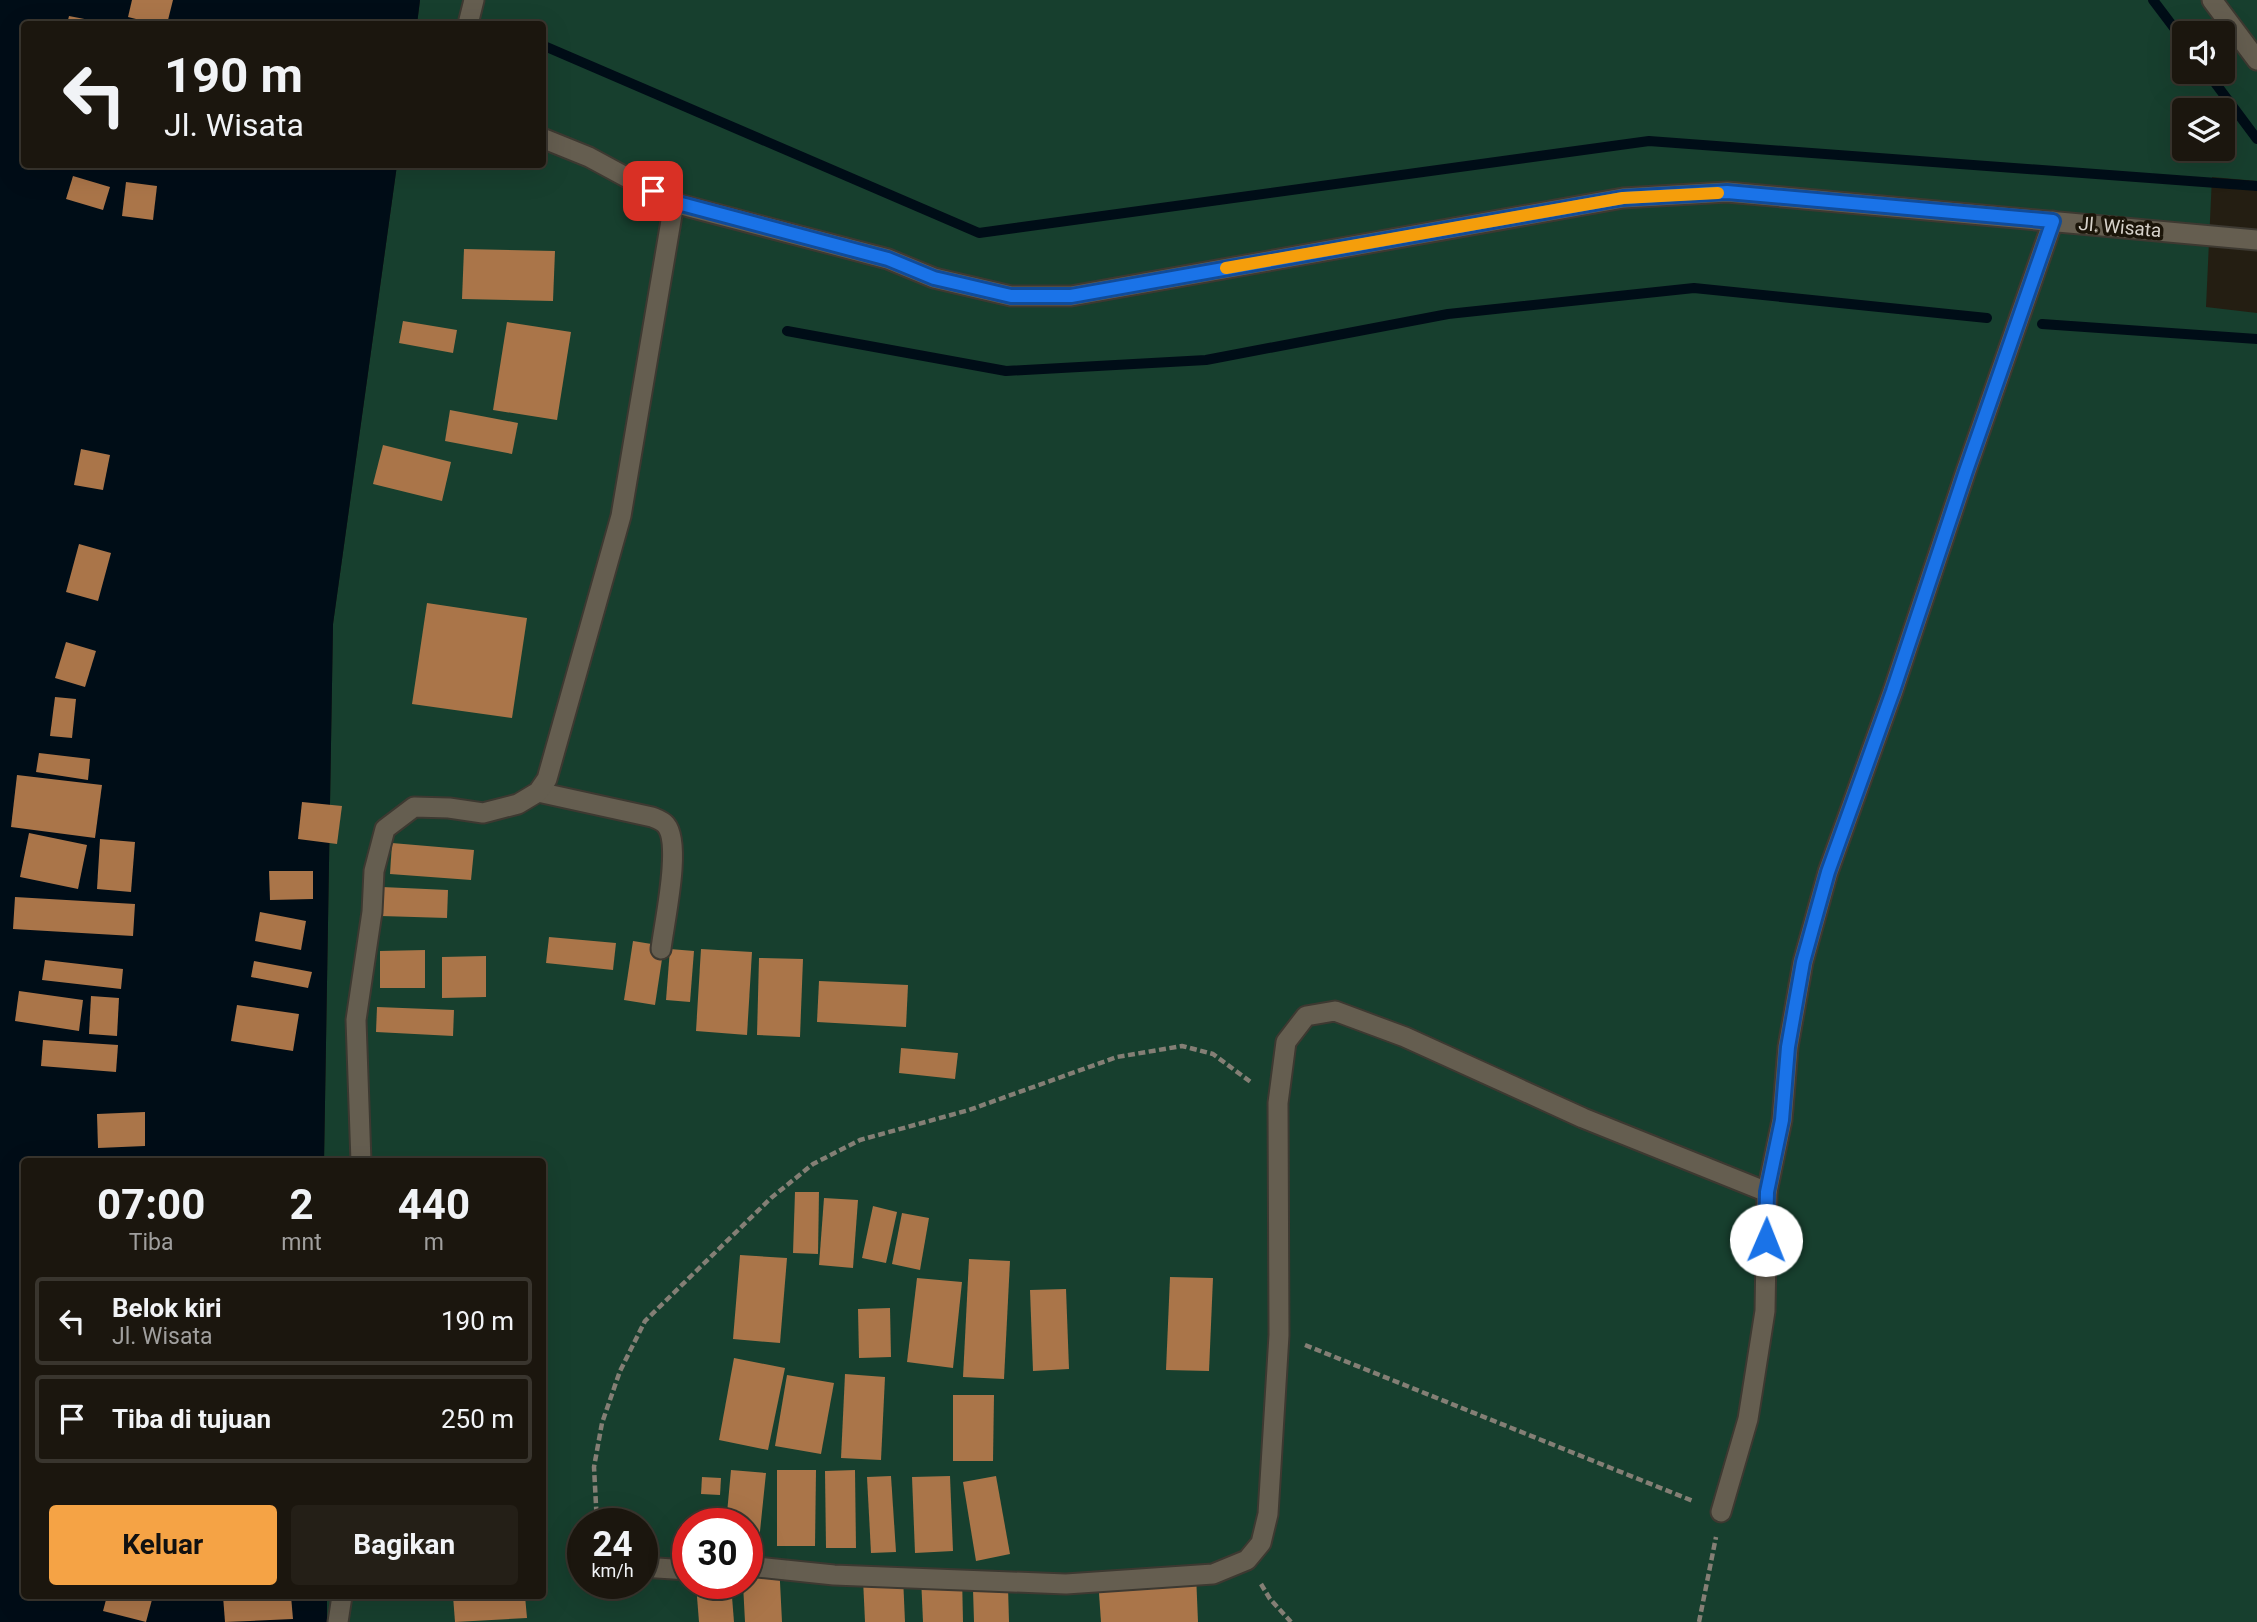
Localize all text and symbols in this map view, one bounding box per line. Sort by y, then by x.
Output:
map controls [2172,21,2235,161]
button: sound [2172,21,2235,84]
text: 190 m [164,47,303,104]
icon: left [49,49,140,140]
button: layers [2172,98,2235,161]
text: Jl. Wisata [164,106,304,144]
pin [623,161,683,221]
icon: arrive [634,172,672,210]
street label: Jl. Wisata [2078,212,2162,242]
text: 07:00 [97,1180,205,1229]
text: 2 [289,1180,314,1229]
text: 440 [398,1180,470,1229]
position arrow [1729,1203,1803,1277]
text: Tiba [129,1229,174,1256]
text: mnt [281,1229,322,1256]
text: m [424,1229,444,1256]
text: Belok kiri [112,1293,222,1323]
icon: left [53,1302,91,1340]
text: 190 m [441,1306,514,1336]
text: Jl. Wisata [112,1323,212,1350]
icon: arrive [53,1400,91,1438]
text: Tiba di tujuan [112,1404,271,1434]
text: 250 m [441,1404,514,1434]
button: Keluar [49,1505,277,1585]
button: Bagikan [291,1505,518,1585]
speed limit sign: 30 [672,1508,763,1599]
text: 24 [592,1524,633,1565]
text: km/h [591,1560,634,1581]

